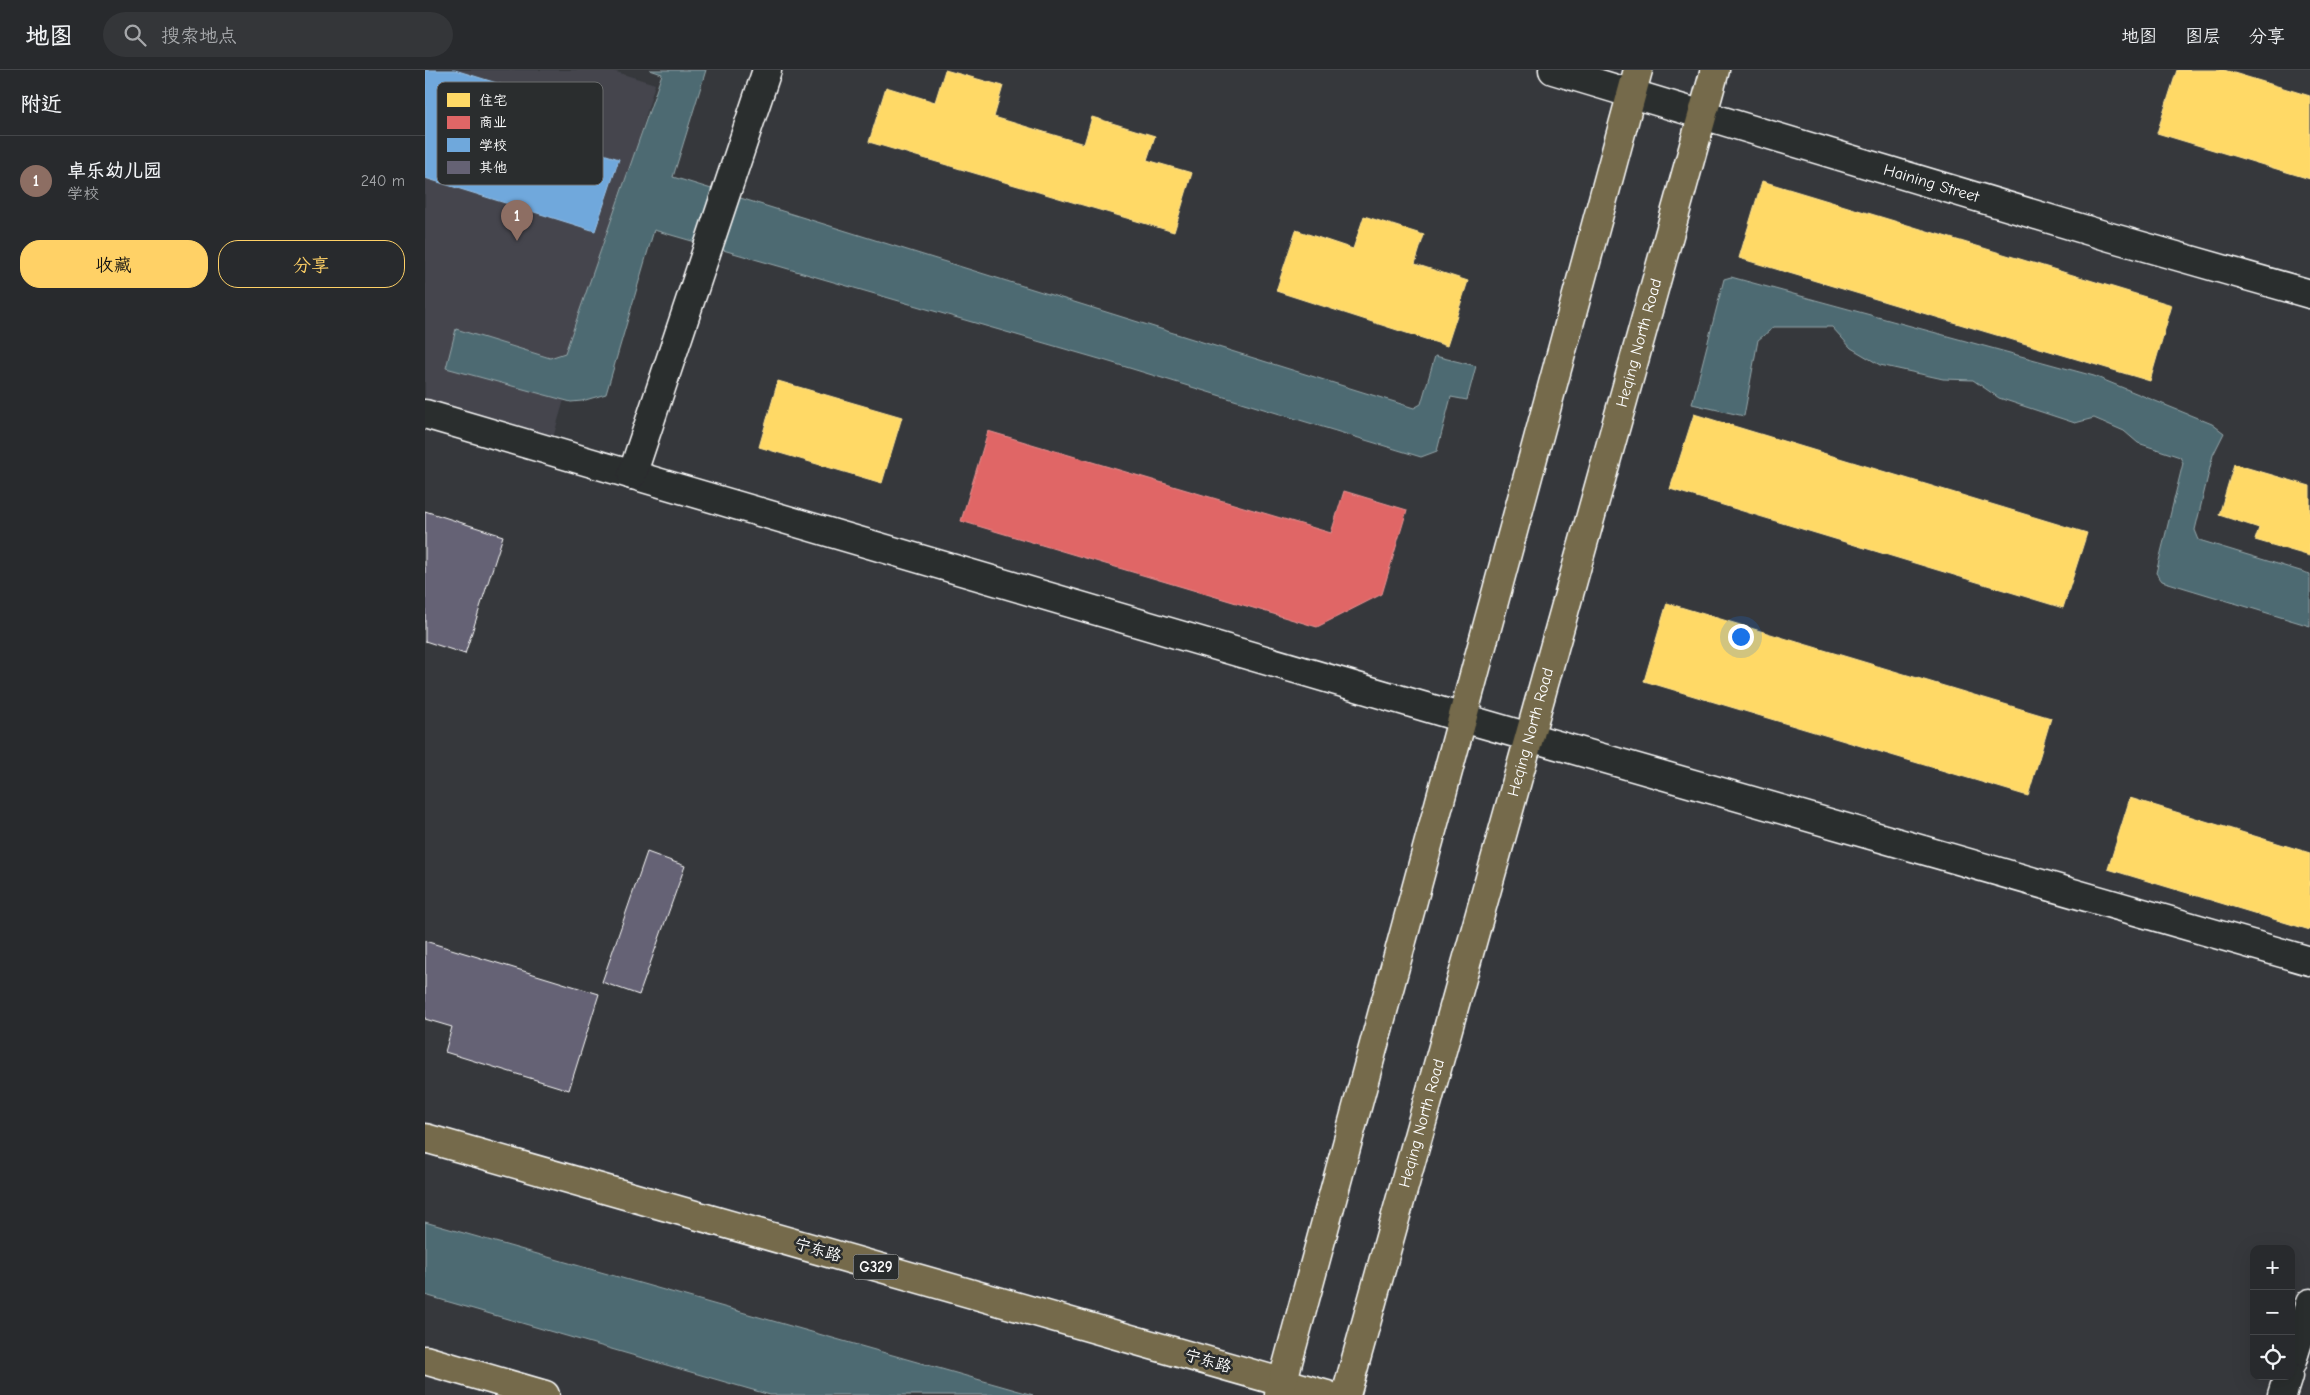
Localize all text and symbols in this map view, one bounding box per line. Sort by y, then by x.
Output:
search box [103,12,453,57]
icon: search [121,21,149,49]
text: 地图 [25,22,73,50]
text: 搜索地点 [161,25,237,47]
text: 地图 [2121,26,2157,47]
text: 图层 [2185,26,2221,47]
text: 分享 [2249,26,2285,47]
legend [437,82,603,185]
text: 附近 [20,92,62,116]
text: 住宅 [479,92,507,109]
text: 商业 [479,114,507,131]
text: 学校 [479,137,507,154]
text: 其他 [479,159,507,176]
text: 卓乐幼儿园 [67,160,162,182]
street label: Haining Street [1881,161,1982,206]
text: 1 [33,172,39,190]
text: 240 m [361,172,405,190]
text: 学校 [67,185,99,203]
pin: 1 [501,200,533,241]
button: 收藏 [20,240,208,288]
button: 分享 [218,240,405,288]
street label: Heqing North Road [1612,277,1665,409]
your location [1728,624,1754,650]
street label: Heqing North Road [1504,666,1557,799]
street label: Heqing North Road [1395,1057,1448,1190]
street label: 宁东路 [792,1235,844,1265]
map controls [2250,1245,2295,1380]
button: + [2250,1245,2295,1290]
road number: G329 [853,1254,899,1280]
button: − [2250,1290,2295,1335]
button: locate [2250,1335,2295,1380]
street label: 宁东路 [1182,1346,1234,1376]

